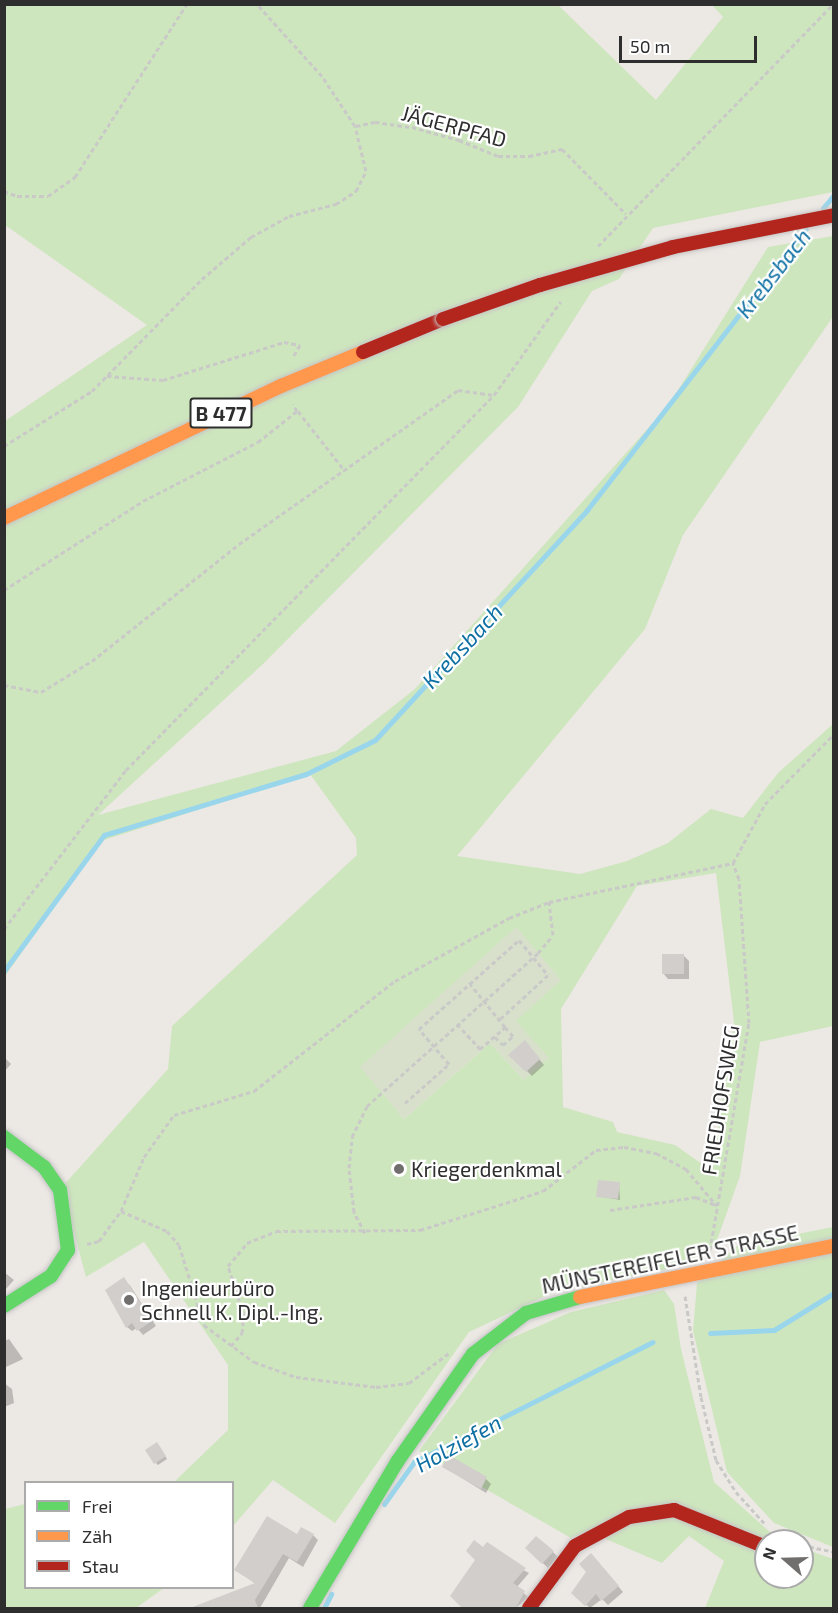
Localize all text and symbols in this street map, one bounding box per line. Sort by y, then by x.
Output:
scale bar [622,24,760,62]
text: 50 m [630,35,670,57]
street label: JÄGERPFAD [399,100,509,152]
water label: Krebsbach [730,223,816,323]
road number: B 477 [190,396,252,430]
water label: Krebsbach [416,598,508,694]
street label: FRIEDHOFSWEG [696,1023,744,1177]
place label: Kriegerdenkmal [411,1156,562,1182]
marker: Kriegerdenkmal [392,1162,406,1176]
street label: MÜNSTEREIFELER STRASSE [539,1219,801,1299]
place label: Ingenieurbüro Schnell K. Dipl.-Ing. [141,1275,324,1325]
marker: Ingenieurbüro Schnell K. Dipl.-Ing. [122,1293,136,1307]
water label: Holziefen [410,1409,506,1477]
legend [24,1481,234,1589]
text: Frei [82,1495,113,1517]
text: Zäh [82,1525,113,1547]
north arrow [754,1529,814,1589]
text: N [758,1545,779,1562]
text: Stau [82,1555,119,1577]

